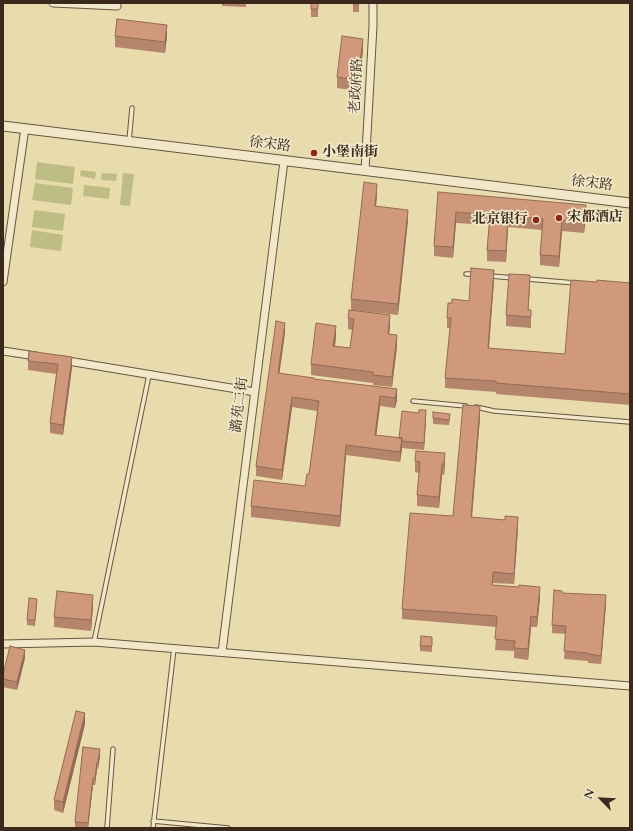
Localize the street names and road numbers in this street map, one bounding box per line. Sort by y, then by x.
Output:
street label: 老政府路 [347,58,367,114]
street label: 徐宋路 [248,134,292,156]
street label: 徐宋路 [570,173,614,195]
street label: 潞苑二街 [228,376,252,434]

